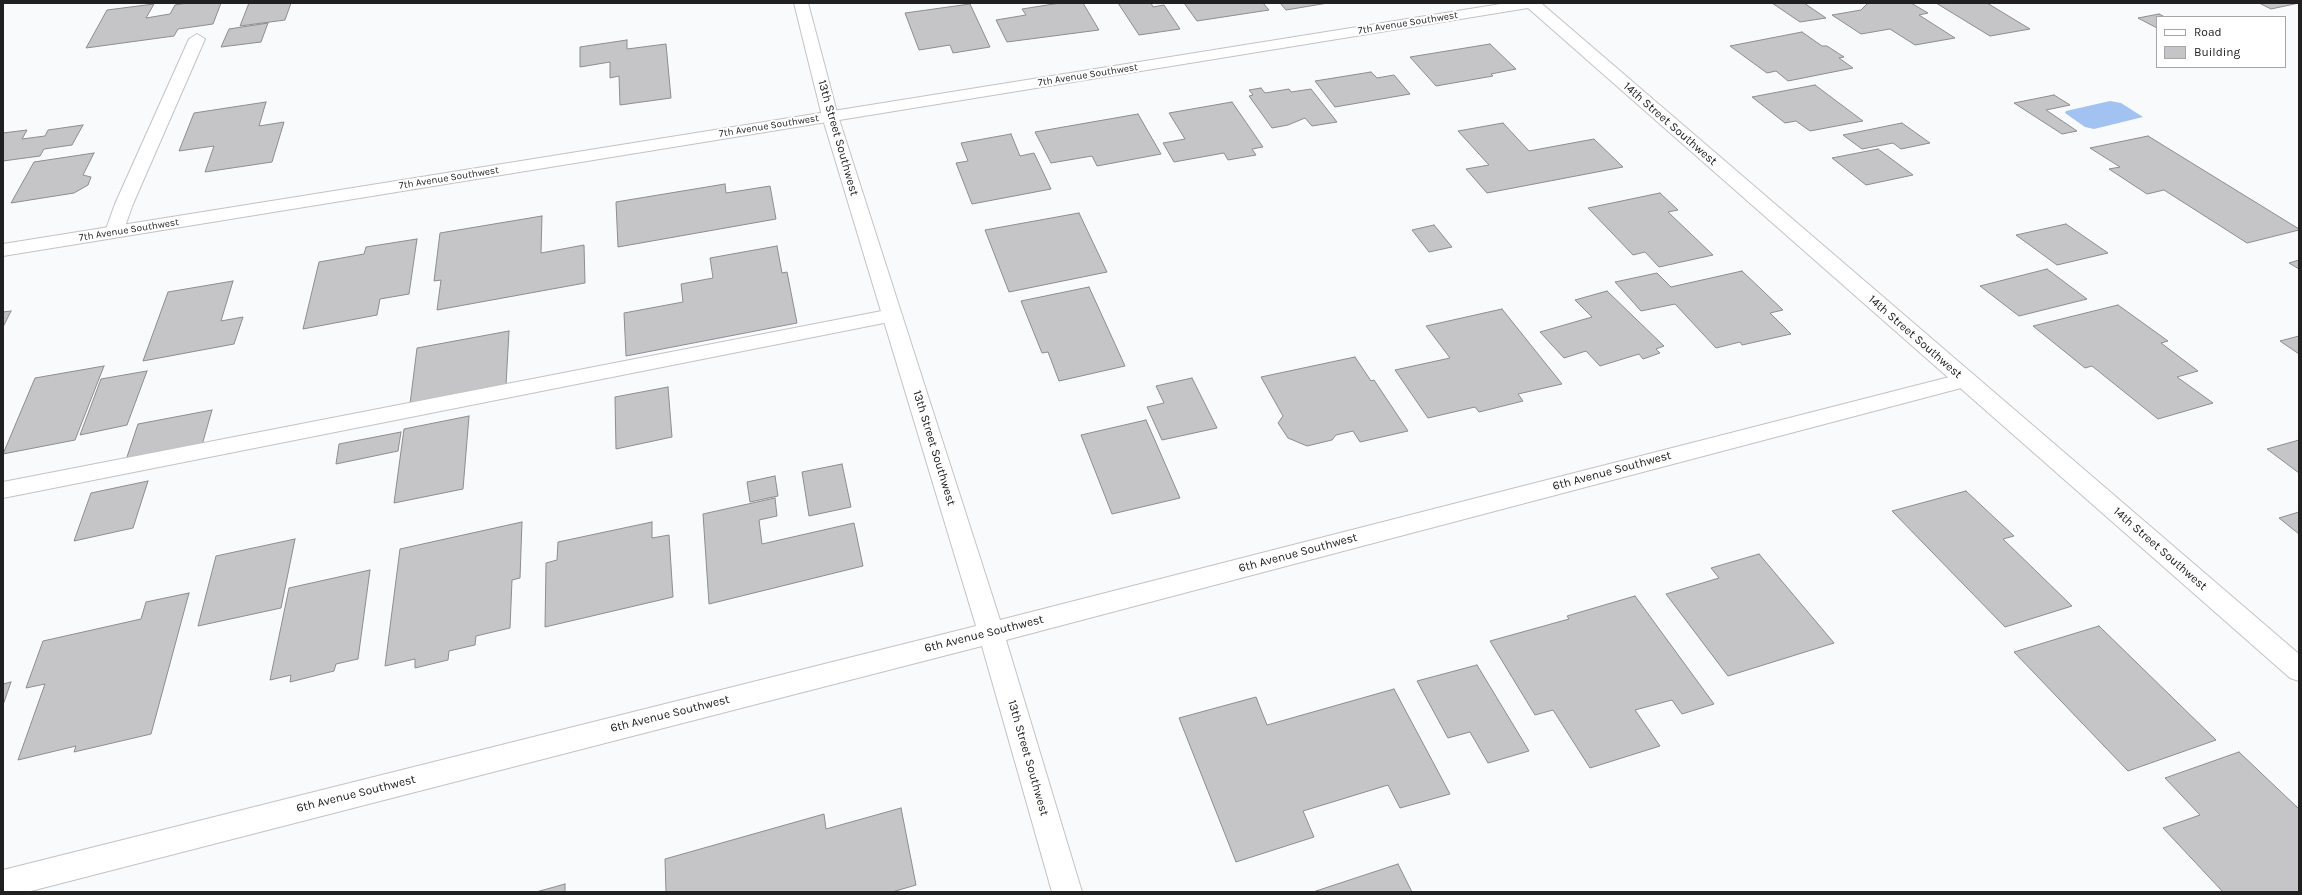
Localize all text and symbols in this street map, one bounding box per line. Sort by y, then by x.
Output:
street label: 7th Avenue Southwest [1357,9,1459,37]
legend [2156,16,2286,68]
text: Road [2194,25,2222,39]
text: Building [2194,45,2240,59]
street label: 7th Avenue Southwest [1037,61,1139,89]
street label: 13th Street Southwest [815,78,861,198]
street label: 14th Street Southwest [1620,79,1720,169]
street label: 7th Avenue Southwest [718,112,820,140]
street label: 7th Avenue Southwest [398,164,500,192]
street label: 7th Avenue Southwest [78,216,180,244]
street label: 14th Street Southwest [1865,292,1965,382]
street label: 13th Street Southwest [910,389,958,507]
street label: 6th Avenue Southwest [1551,448,1673,494]
street label: 14th Street Southwest [2110,504,2210,594]
street label: 6th Avenue Southwest [1237,530,1359,576]
street label: 6th Avenue Southwest [923,612,1045,656]
street label: 6th Avenue Southwest [609,692,731,736]
street label: 13th Street Southwest [1005,698,1051,818]
street label: 6th Avenue Southwest [295,772,417,816]

